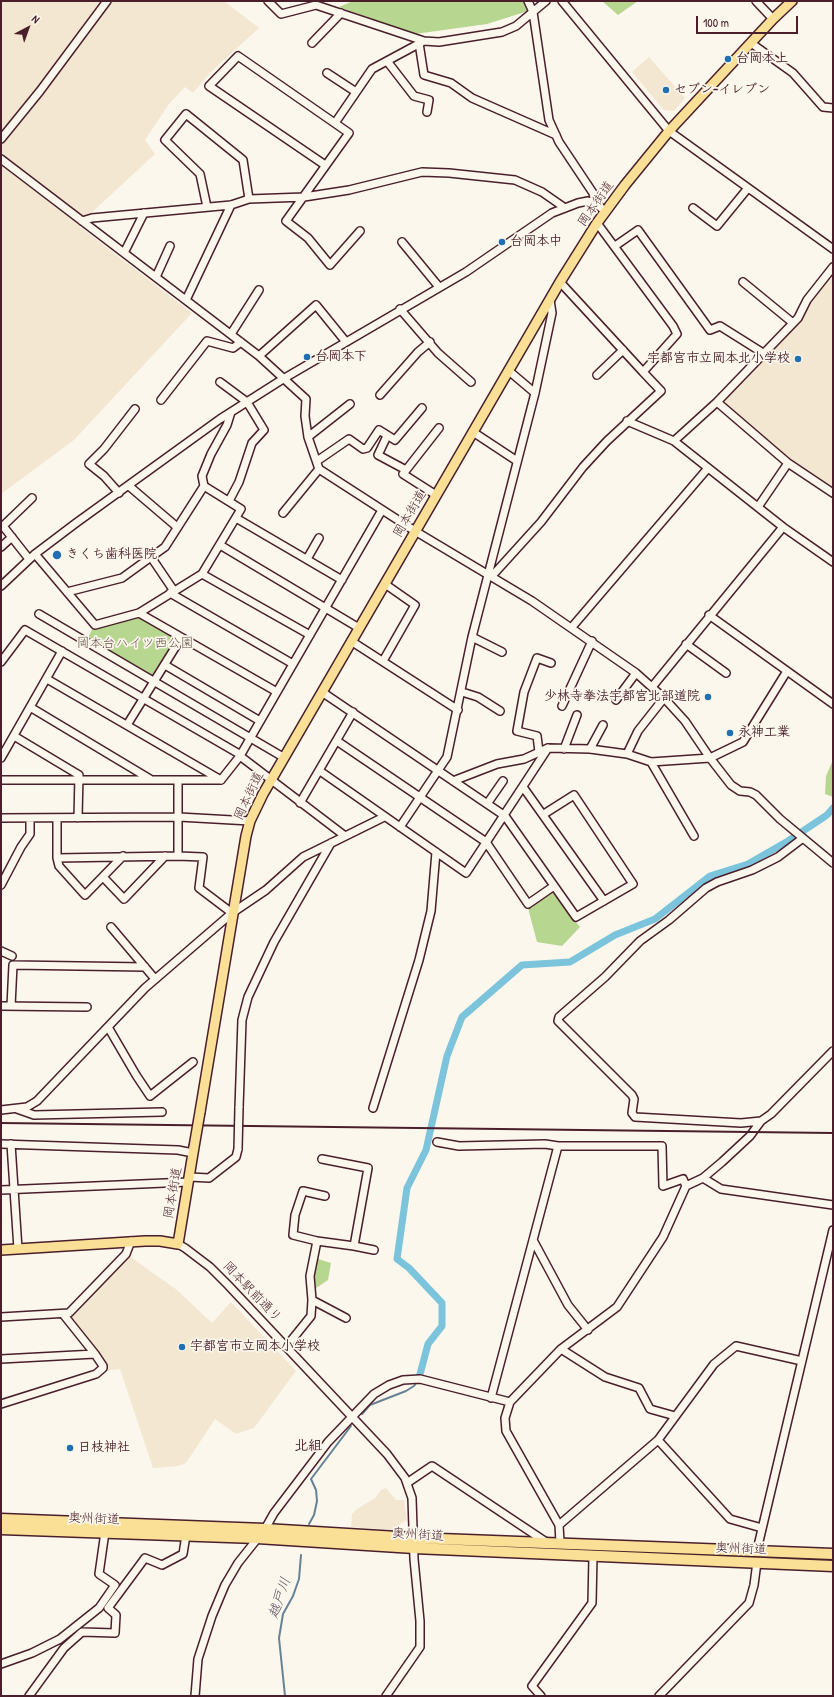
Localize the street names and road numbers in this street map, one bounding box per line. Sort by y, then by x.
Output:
street label: 岡本街道 [575,178,617,230]
street label: 岡本街道 [390,488,430,540]
street label: 岡本街道 [231,769,267,823]
street label: 岡本街道 [161,1166,185,1220]
street label: 岡本駅前通り [219,1259,285,1325]
street label: 奥州街道 [68,1510,120,1528]
street label: 奥州街道 [392,1526,444,1544]
street label: 奥州街道 [715,1540,767,1558]

